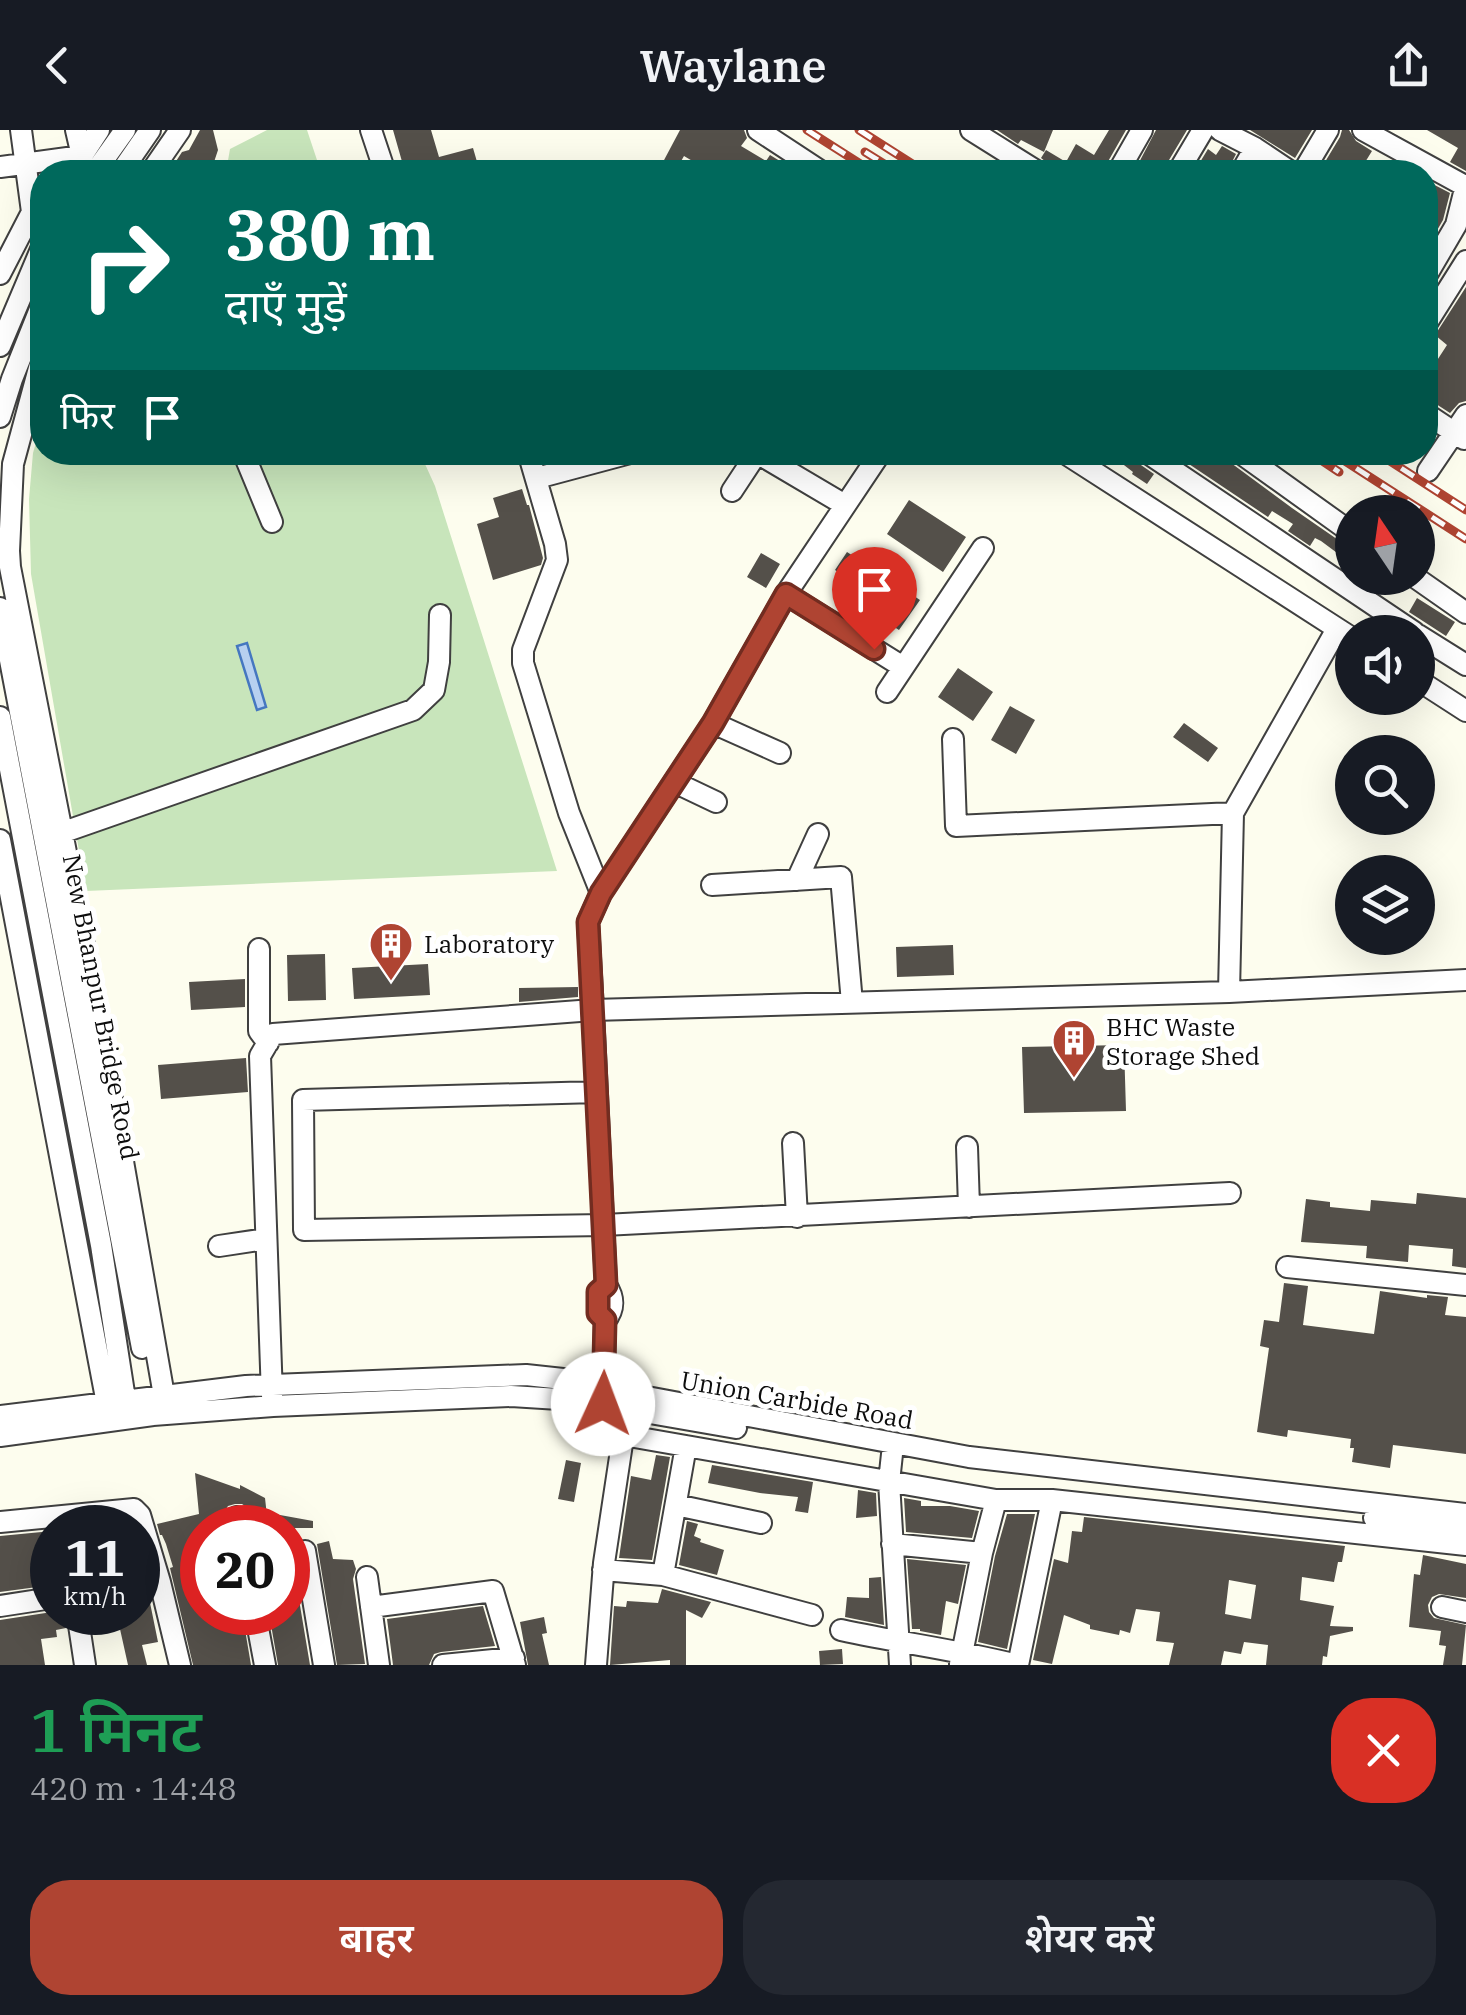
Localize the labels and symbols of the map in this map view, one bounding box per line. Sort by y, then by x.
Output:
north arrow [1335,495,1435,595]
pin [832,547,917,650]
street label: New Bhanpur Bridge Road [56,851,147,1163]
building icon: Laboratory [368,921,414,982]
place label: Laboratory [424,927,555,960]
place label: BHC Waste Storage Shed [1106,1010,1260,1072]
building icon: BHC Waste Storage Shed [1051,1018,1097,1079]
position arrow [551,1352,655,1456]
street label: Union Carbide Road [678,1363,916,1436]
speed limit sign: 20 [180,1505,310,1635]

